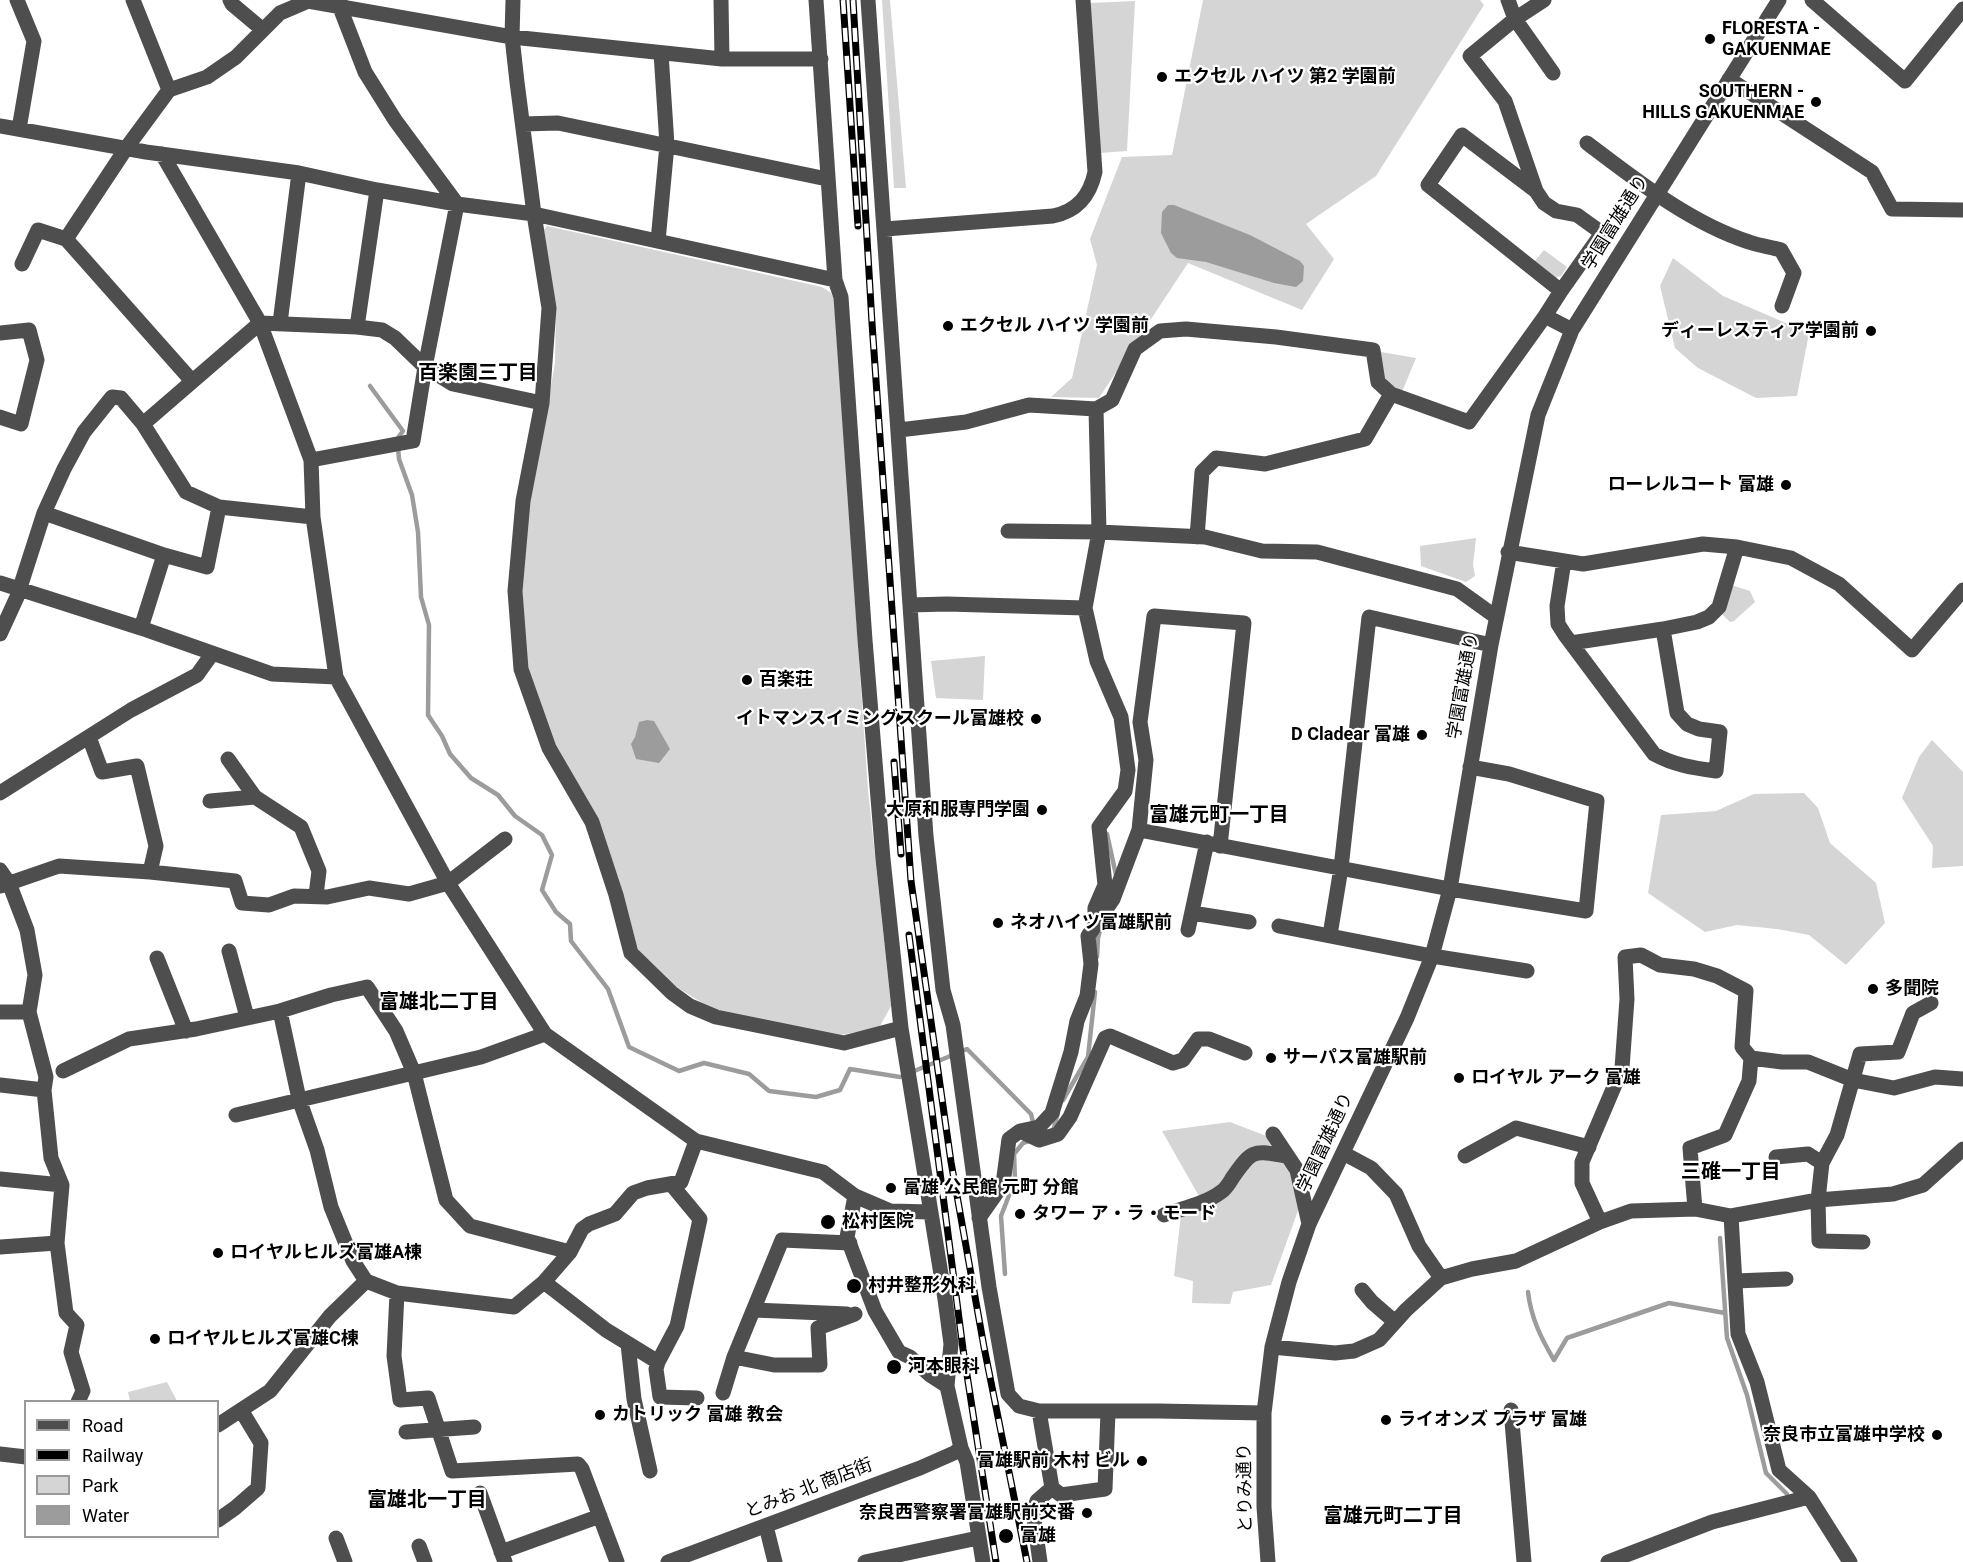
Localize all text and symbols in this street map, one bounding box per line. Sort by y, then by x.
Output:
place label: FLORESTA - GAKUENMAE [1722,18,1831,60]
marker: FLORESTA - GAKUENMAE [1703,32,1717,46]
place label: エクセル ハイツ 第2 学園前 [1174,66,1396,88]
marker: エクセル ハイツ 第2 学園前 [1155,70,1169,84]
place label: SOUTHERN - HILLS GAKUENMAE [1642,81,1804,124]
marker: SOUTHERN - HILLS GAKUENMAE [1809,95,1823,109]
street label: 学園富雄通り [1578,171,1654,275]
place label: エクセル ハイツ 学園前 [960,315,1149,337]
marker: エクセル ハイツ 学園前 [941,319,955,333]
place label: ディーレスティア学園前 [1661,320,1859,342]
marker: ディーレスティア学園前 [1864,324,1878,338]
district label: 百楽園三丁目 [418,362,538,386]
place label: ローレルコート 富雄 [1608,474,1774,496]
marker: ローレルコート 富雄 [1779,478,1793,492]
street label: 学園富雄通り [1444,631,1484,741]
place label: 百楽荘 [759,669,813,691]
marker: 百楽荘 [740,673,754,687]
place label: イトマンスイミングスクール富雄校 [736,708,1024,730]
marker: イトマンスイミングスクール富雄校 [1029,712,1043,726]
place label: D Cladear 富雄 [1291,724,1410,746]
marker: D Cladear 富雄 [1415,728,1429,742]
place label: 大原和服専門学園 [886,799,1030,821]
marker: 大原和服専門学園 [1035,803,1049,817]
district label: 富雄元町一丁目 [1149,804,1289,828]
place label: ネオハイツ富雄駅前 [1010,912,1172,934]
marker: ネオハイツ富雄駅前 [991,916,1005,930]
place label: 多聞院 [1885,978,1939,1000]
marker: 多聞院 [1866,982,1880,996]
district label: 富雄北二丁目 [379,991,499,1015]
place label: サーパス富雄駅前 [1283,1047,1427,1069]
marker: サーパス富雄駅前 [1264,1051,1278,1065]
place label: ロイヤル アーク 富雄 [1471,1067,1641,1089]
marker: ロイヤル アーク 富雄 [1452,1071,1466,1085]
street label: 学園富雄通り [1293,1089,1359,1197]
district label: 三碓一丁目 [1681,1161,1781,1185]
place label: 富雄 公民館 元町 分館 [903,1177,1078,1199]
marker: 富雄 公民館 元町 分館 [884,1181,898,1195]
place label: タワー ア・ラ・モード [1032,1203,1216,1225]
marker: タワー ア・ラ・モード [1013,1207,1027,1221]
place label: 松村医院 [842,1211,914,1233]
marker: 松村医院 [819,1213,837,1231]
place label: ロイヤルヒルズ富雄A棟 [230,1242,422,1264]
marker: ロイヤルヒルズ富雄A棟 [211,1246,225,1260]
place label: 村井整形外科 [868,1275,976,1297]
marker: 村井整形外科 [845,1277,863,1295]
place label: ロイヤルヒルズ富雄C棟 [167,1328,359,1350]
marker: ロイヤルヒルズ富雄C棟 [148,1332,162,1346]
place label: 河本眼科 [908,1356,980,1378]
marker: 河本眼科 [885,1358,903,1376]
legend [24,1400,219,1538]
place label: カトリック 富雄 教会 [612,1404,783,1426]
marker: カトリック 富雄 教会 [593,1408,607,1422]
place label: ライオンズ プラザ 富雄 [1398,1409,1587,1431]
marker: ライオンズ プラザ 富雄 [1379,1413,1393,1427]
text: Road [82,1415,123,1436]
place label: 奈良市立富雄中学校 [1763,1424,1925,1446]
marker: 奈良市立富雄中学校 [1930,1428,1944,1442]
street label: とりみ通り [1234,1443,1258,1533]
text: Railway [82,1445,143,1466]
place label: 富雄駅前 木村 ビル [977,1450,1130,1472]
marker: 富雄駅前 木村 ビル [1135,1454,1149,1468]
street label: とみお 北 商店街 [742,1455,876,1523]
text: Park [82,1475,118,1496]
district label: 富雄北一丁目 [367,1489,487,1513]
place label: 奈良西警察署富雄駅前交番 [859,1502,1075,1524]
text: Water [82,1505,129,1526]
district label: 富雄元町二丁目 [1323,1505,1463,1529]
marker: 奈良西警察署富雄駅前交番 [1080,1506,1094,1520]
place label: 富雄 [1020,1525,1056,1547]
marker: 富雄 [997,1527,1015,1545]

